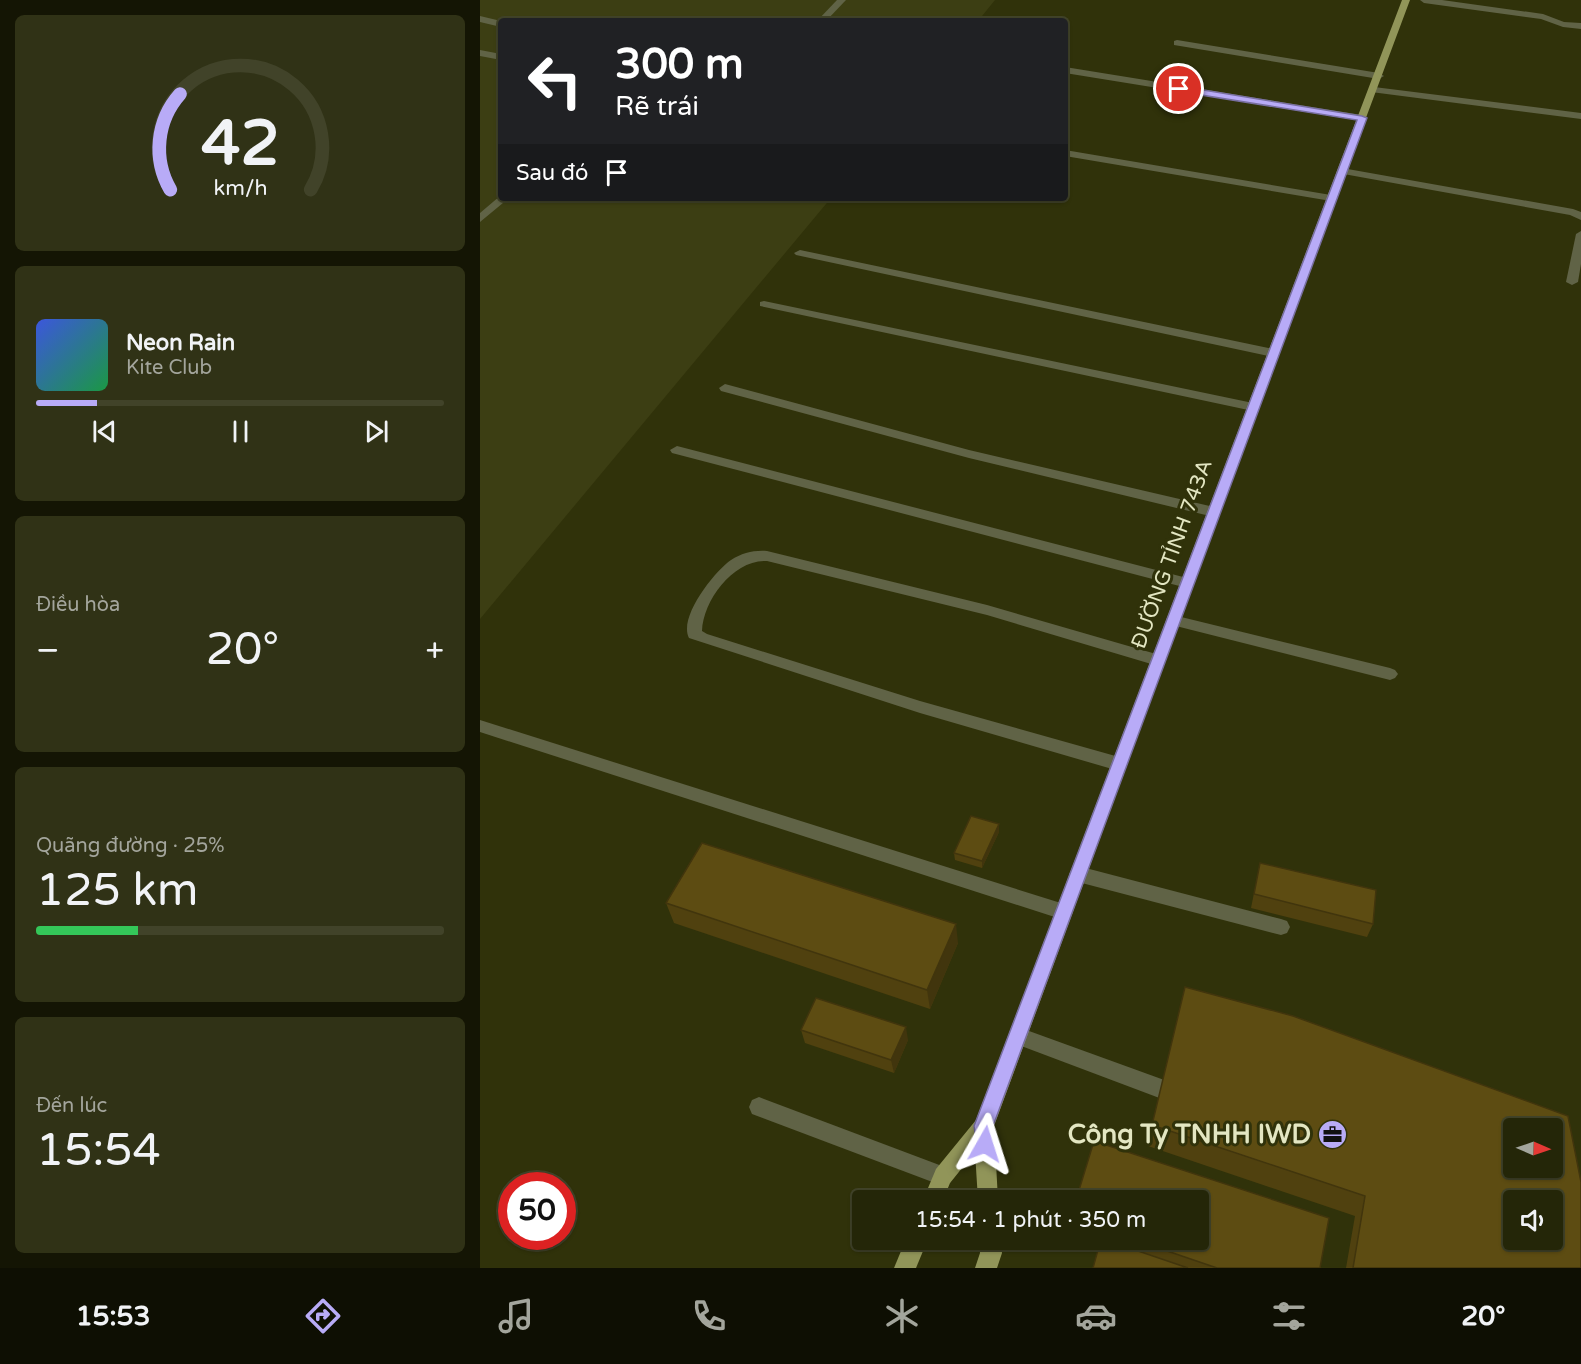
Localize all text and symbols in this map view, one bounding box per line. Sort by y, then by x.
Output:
text: 300 m [615,39,744,90]
icon: left [516,42,594,120]
pin [1153,63,1204,114]
icon: arrive [1162,72,1195,105]
text: Rẽ trái [615,90,699,123]
text: 42 [201,107,279,182]
icon: arrive [600,156,633,189]
text: Sau đó [516,160,588,186]
text: km/h [213,175,267,201]
text: Neon Rain [126,330,235,356]
text: Kite Club [126,356,212,380]
icon: previous [88,415,121,448]
icon: pause [224,415,257,448]
icon: next [360,415,393,448]
street label: ĐƯỜNG TỈNH 743A [1126,456,1218,652]
text: Điều hòa [36,593,120,617]
text: 20° [206,623,279,677]
text: − [36,631,60,670]
text: + [425,631,444,670]
text: Quãng đường · 25% [36,834,225,858]
text: 125 km [36,864,198,918]
text: Đến lúc [36,1094,107,1118]
position arrow [953,1112,1017,1176]
office icon: Công Ty TNHH IWD [1316,1118,1348,1150]
north arrow [1503,1118,1563,1178]
map controls [1503,1118,1563,1250]
place label: Công Ty TNHH IWD [1068,1119,1311,1150]
text: 15:54 [36,1124,161,1178]
speed limit sign: 50 [498,1172,576,1250]
button: sound [1503,1190,1563,1250]
text: 15:54 · 1 phút · 350 m [915,1207,1146,1233]
icon: directions [302,1295,344,1337]
icon: music [495,1295,537,1337]
icon: phone [688,1295,730,1337]
icon: climate [881,1295,923,1337]
icon: car [1075,1295,1117,1337]
icon: filters [1268,1295,1310,1337]
text: 15:53 [76,1300,150,1333]
text: 20° [1461,1300,1505,1333]

